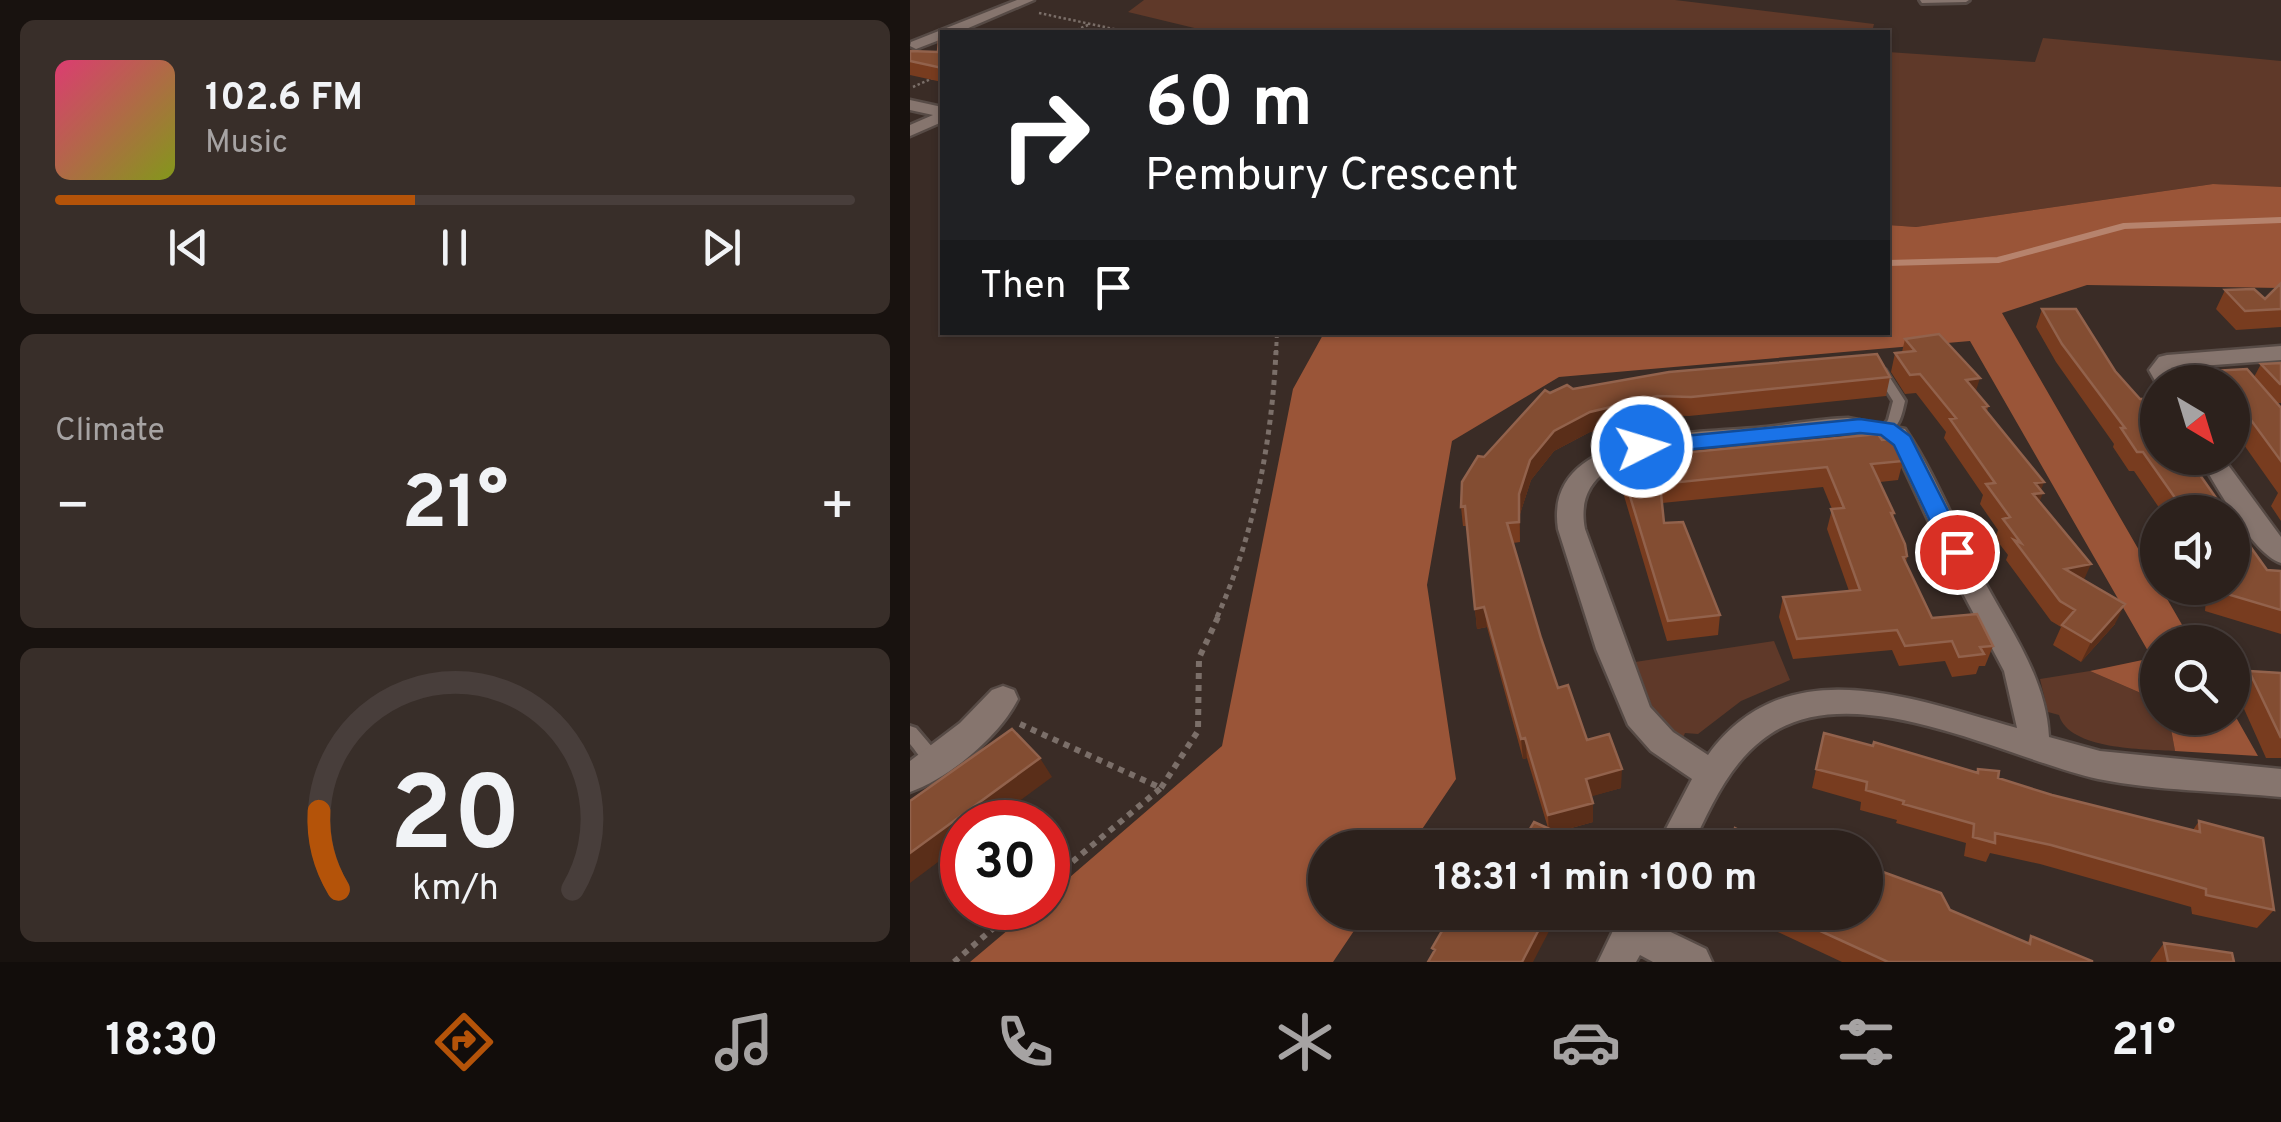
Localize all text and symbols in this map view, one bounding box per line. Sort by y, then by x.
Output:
text: 60 m [1145,62,1313,151]
icon: right [980,70,1110,200]
text: 102.6 FM [205,75,363,124]
text: Music [205,124,288,164]
text: Pembury Crescent [1145,149,1519,206]
icon: previous [161,220,216,275]
icon: pause [427,220,482,275]
icon: next [694,220,749,275]
icon: arrive [1086,260,1141,315]
text: Then [980,263,1066,312]
north arrow [2140,365,2250,475]
map controls [2140,365,2250,735]
position arrow [1590,395,1694,499]
text: Climate [55,412,165,452]
text: 21° [401,460,509,555]
text: − [55,474,90,544]
text: + [820,474,855,544]
button: sound [2140,495,2250,605]
pin [1915,510,2000,595]
icon: arrive [1930,525,1985,580]
button: search [2140,625,2250,735]
text: 20 [389,755,521,887]
speed limit sign: 30 [940,800,1070,930]
text: 18:31 · 1 min · 100 m [1434,855,1757,904]
text: km/h [412,867,498,913]
icon: directions [429,1007,499,1077]
icon: music [709,1007,779,1077]
icon: phone [990,1007,1060,1077]
icon: climate [1270,1007,1340,1077]
icon: car [1551,1007,1621,1077]
icon: filters [1831,1007,1901,1077]
text: 18:30 [105,1014,218,1071]
text: 21° [2112,1014,2176,1071]

